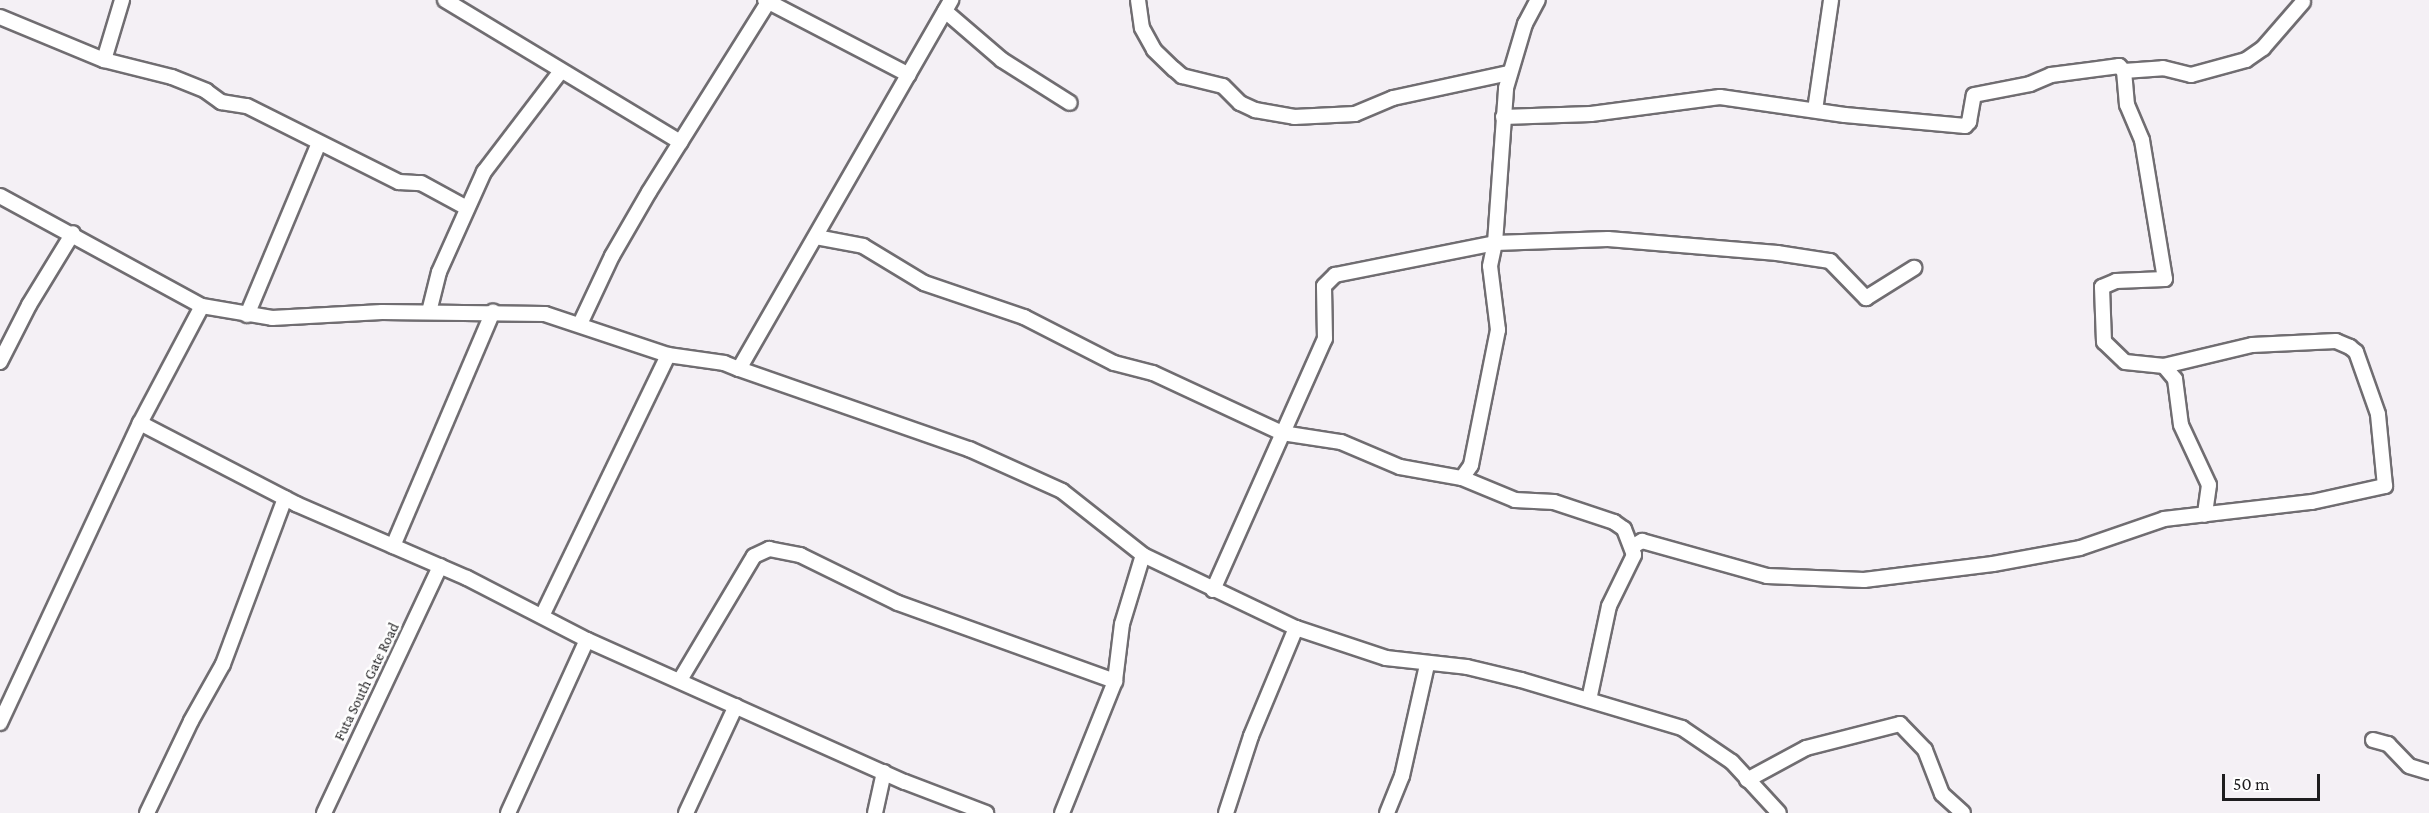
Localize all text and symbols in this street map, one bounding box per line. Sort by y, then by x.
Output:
street label: Futa South Gate Road [331,620,403,744]
scale bar [2225,762,2322,800]
text: 50 m [2233,774,2270,794]

